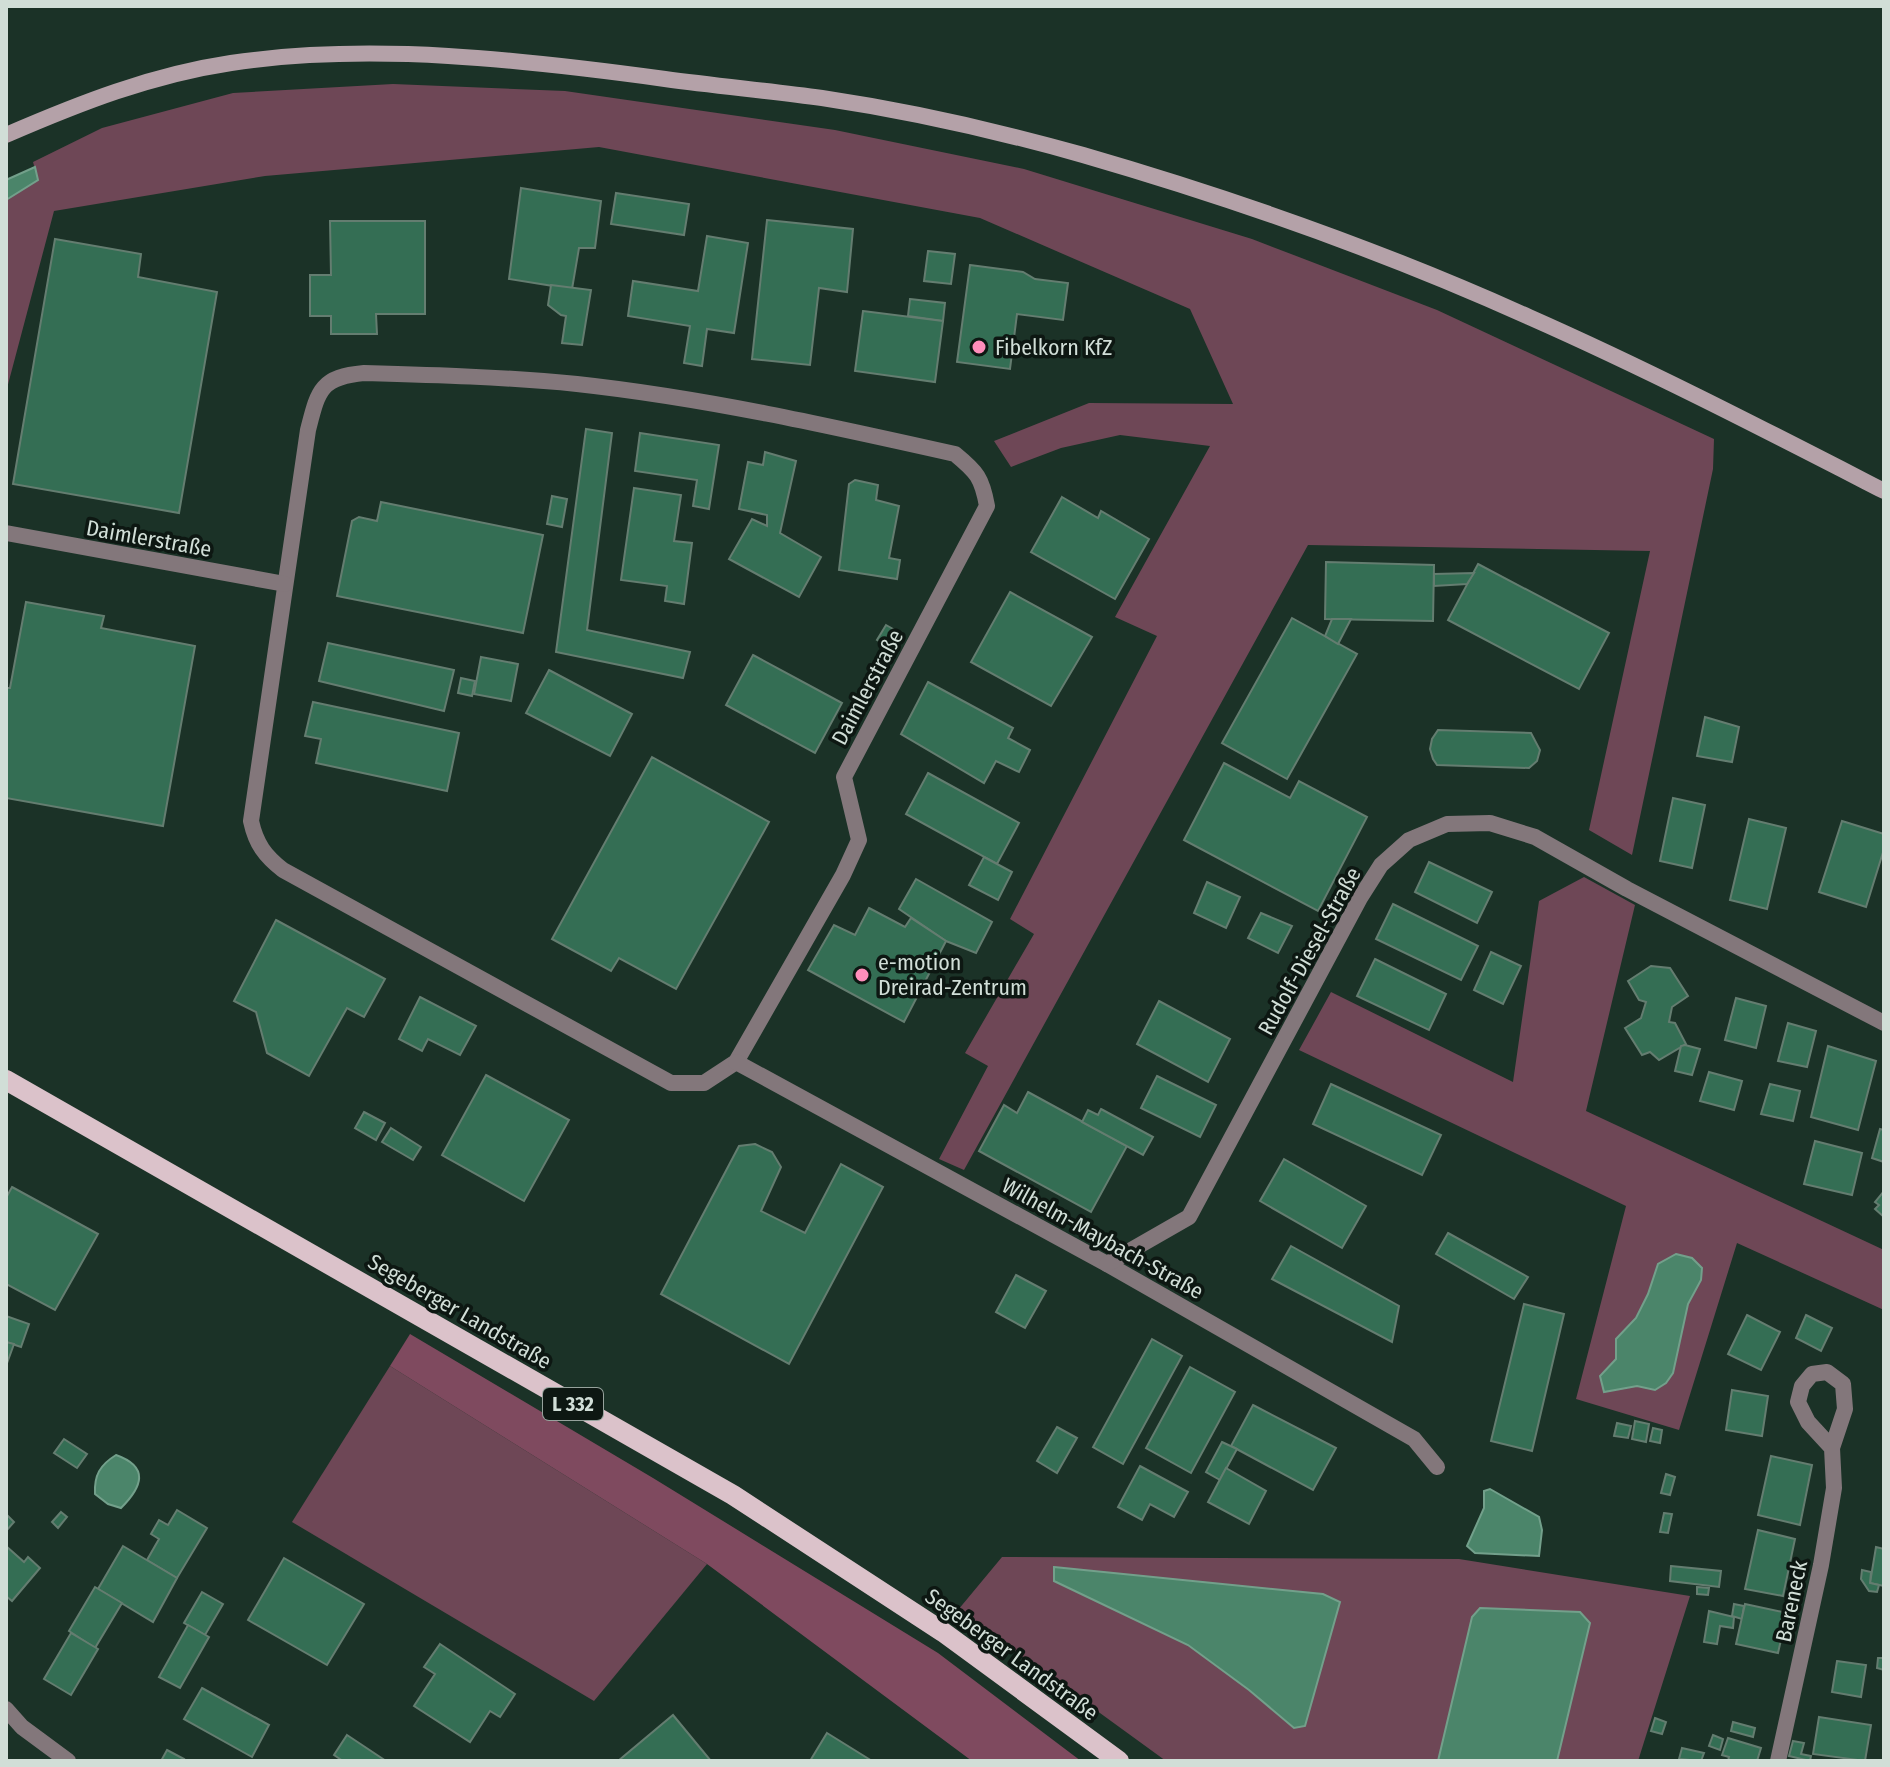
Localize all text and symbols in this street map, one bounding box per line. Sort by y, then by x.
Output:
place label: Fibelkorn KfZ [995,334,1112,361]
marker: Fibelkorn KfZ [970,338,988,356]
street label: Daimlerstraße [84,514,214,563]
street label: Daimlerstraße [826,625,909,750]
street label: Rudolf-Diesel-Straße [1252,863,1367,1040]
place label: e-motion Dreirad-Zentrum [878,949,1027,1001]
marker: e-motion Dreirad-Zentrum [853,966,871,984]
street label: Wilhelm-Maybach-Straße [997,1172,1208,1305]
street label: Segeberger Landstraße [363,1248,556,1375]
road number: L 332 [543,1388,603,1420]
street label: Bareneck [1770,1557,1813,1644]
street label: Segeberger Landstraße [920,1583,1103,1726]

